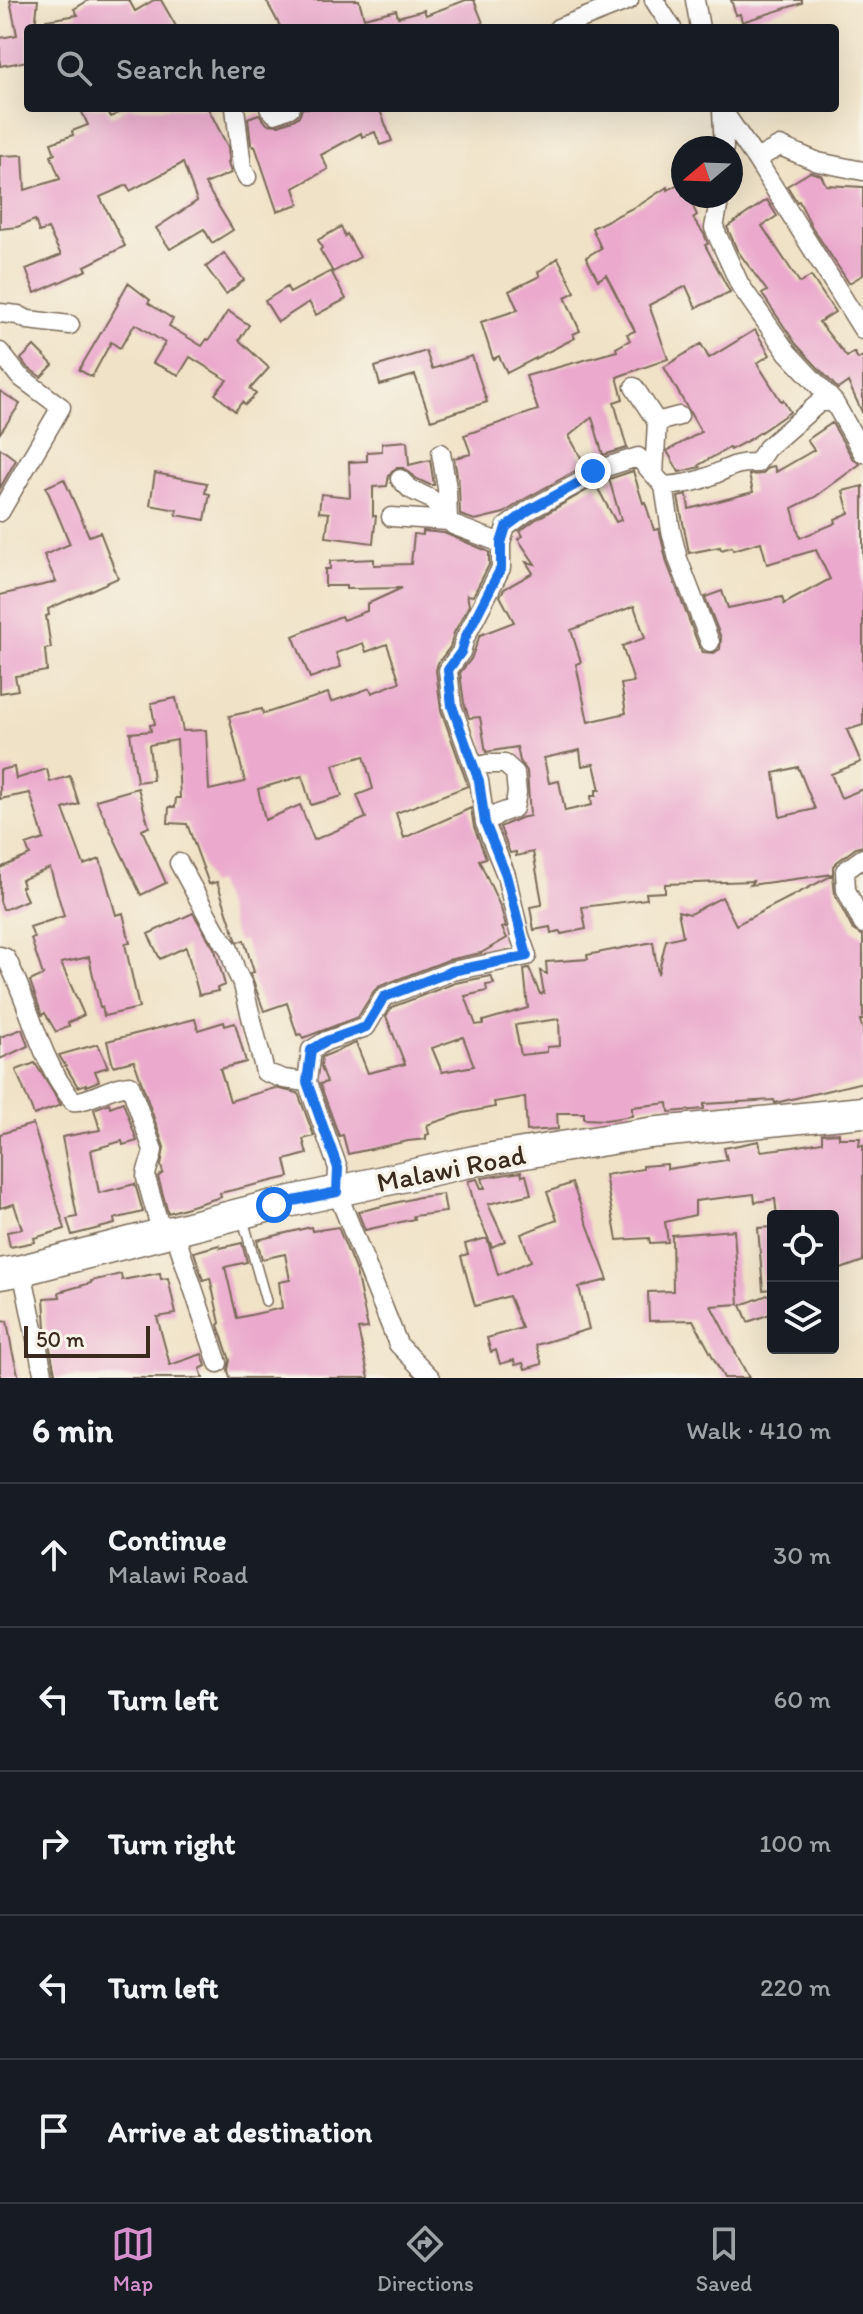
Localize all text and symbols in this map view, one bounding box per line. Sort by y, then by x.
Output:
search box [24,24,839,112]
icon: search [52,46,96,90]
text: Search here [116,50,266,87]
north arrow [671,136,743,208]
route end [575,453,611,489]
street label: Malawi Road [374,1137,528,1199]
route start [256,1187,292,1223]
map controls [767,1210,839,1354]
button: locate [767,1210,839,1282]
button: layers [767,1282,839,1354]
scale bar [24,1322,150,1358]
text: 50 m [36,1326,85,1353]
text: 6 min [32,1410,113,1451]
text: Walk · 410 m [686,1414,831,1446]
text: Continue [108,1521,227,1558]
icon: ahead [32,1533,76,1577]
text: 30 m [773,1539,831,1571]
text: Malawi Road [108,1558,248,1590]
icon: left [32,1677,76,1721]
text: Turn left [108,1681,219,1718]
text: 60 m [774,1683,831,1715]
icon: right [32,1821,76,1865]
text: Turn right [108,1825,236,1862]
text: 100 m [759,1827,831,1859]
icon: left [32,1965,76,2009]
text: Turn left [108,1969,219,2006]
text: 220 m [760,1971,831,2003]
icon: arrive [32,2109,76,2153]
text: Arrive at destination [108,2113,372,2150]
tab: Map [111,2222,155,2297]
tab: Directions [377,2222,474,2297]
tab: Saved [696,2222,752,2297]

